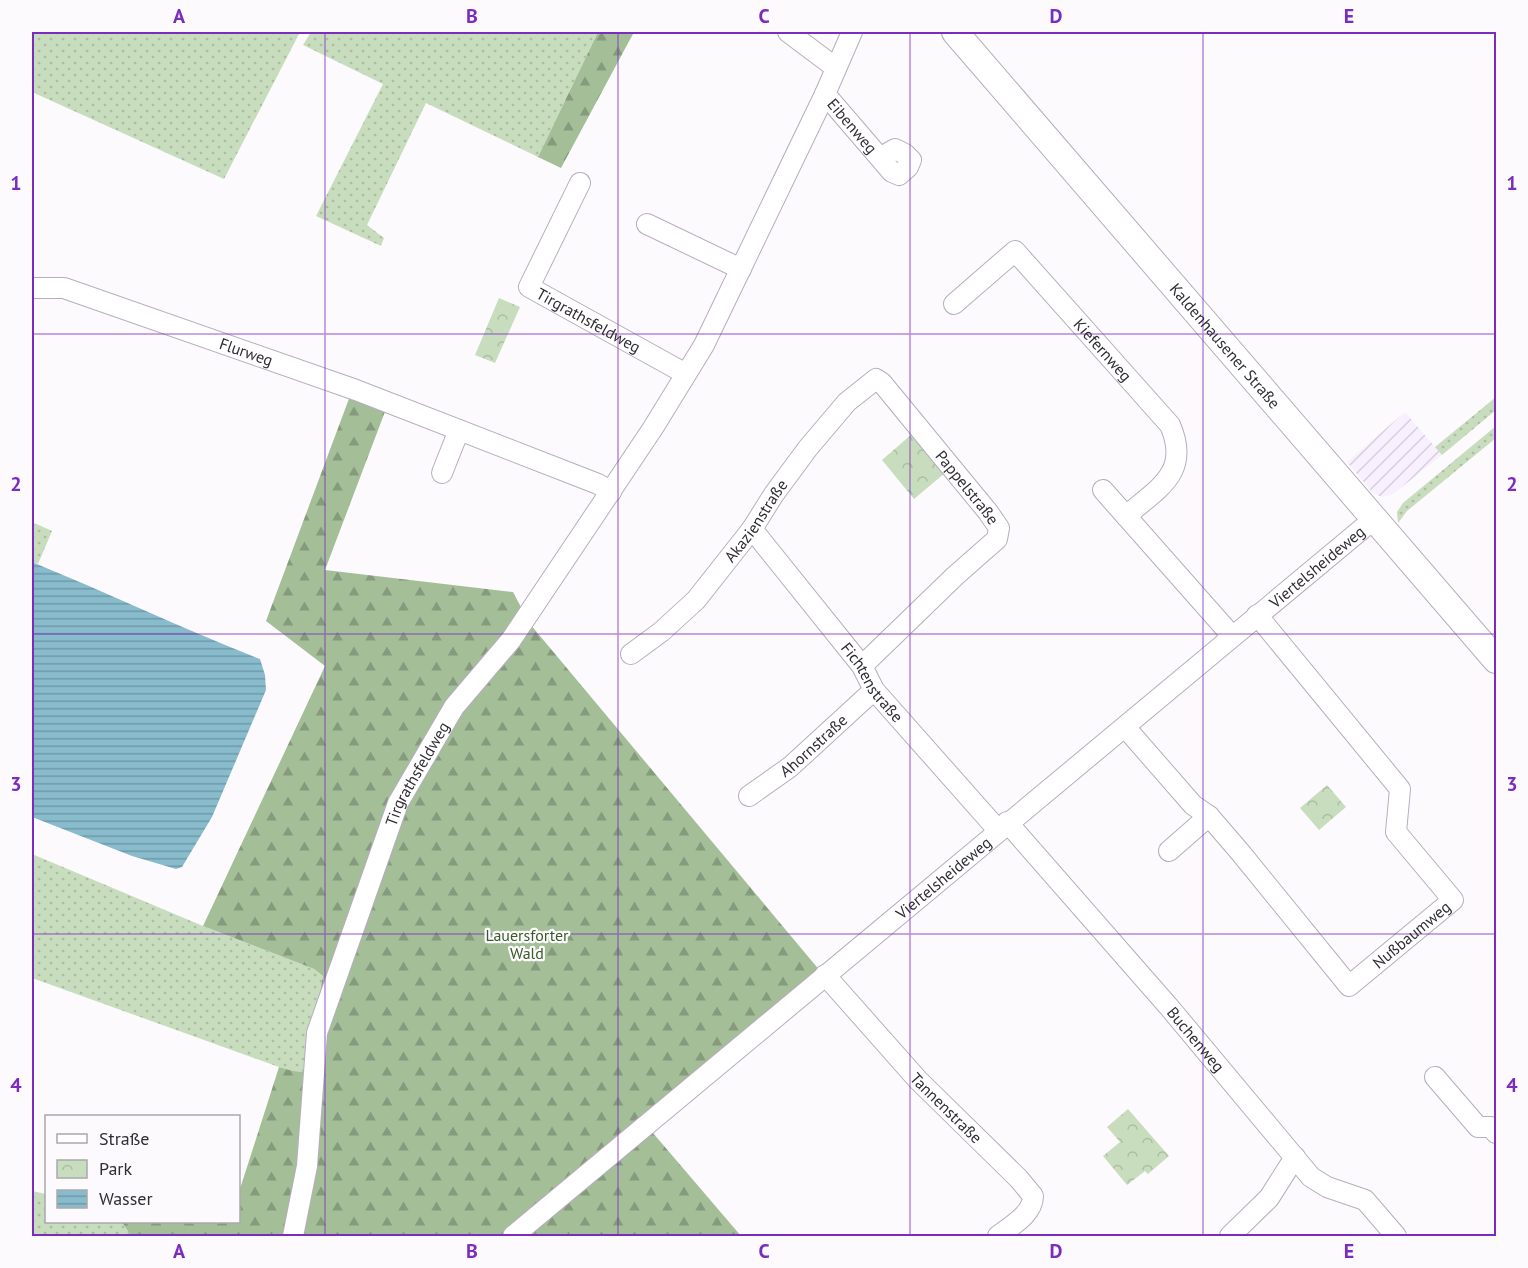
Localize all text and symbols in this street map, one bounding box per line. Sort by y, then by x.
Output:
text: A [173,3,186,29]
text: B [466,3,478,29]
text: C [758,3,770,29]
text: D [1050,3,1063,29]
text: E [1344,3,1354,29]
street label: Eibenweg [823,94,882,158]
text: 1 [10,170,22,196]
text: 1 [1506,170,1518,196]
street label: Kaldenhausener Straße [1166,279,1285,413]
street label: Tirgrathsfeldweg [533,283,644,357]
street label: Kiefernweg [1070,314,1136,385]
street label: Flurweg [217,333,276,370]
street label: Pappelstraße [931,446,1003,528]
text: 2 [10,471,22,497]
text: 2 [1506,471,1518,497]
street label: Akazienstraße [720,475,791,566]
street label: Viertelsheideweg [1264,521,1369,613]
street label: Fichtenstraße [837,638,908,726]
street label: Ahornstraße [776,710,851,781]
street label: Tirgrathsfeldweg [381,718,453,829]
text: 3 [10,771,22,797]
text: 3 [1506,771,1518,797]
street label: Viertelsheideweg [891,832,995,924]
street label: Nußbaumweg [1368,896,1454,973]
park label: Lauersforter Wald [485,925,569,963]
street label: Buchenweg [1163,1003,1229,1076]
street label: Tannenstraße [906,1068,987,1147]
text: 4 [10,1072,22,1098]
text: 4 [1506,1072,1518,1098]
legend [45,1115,240,1223]
text: Straße [99,1127,150,1150]
text: Park [99,1157,132,1180]
text: Wasser [99,1187,153,1210]
text: A [173,1238,186,1264]
text: B [466,1238,478,1264]
text: C [758,1238,770,1264]
text: D [1050,1238,1063,1264]
text: E [1344,1238,1354,1264]

